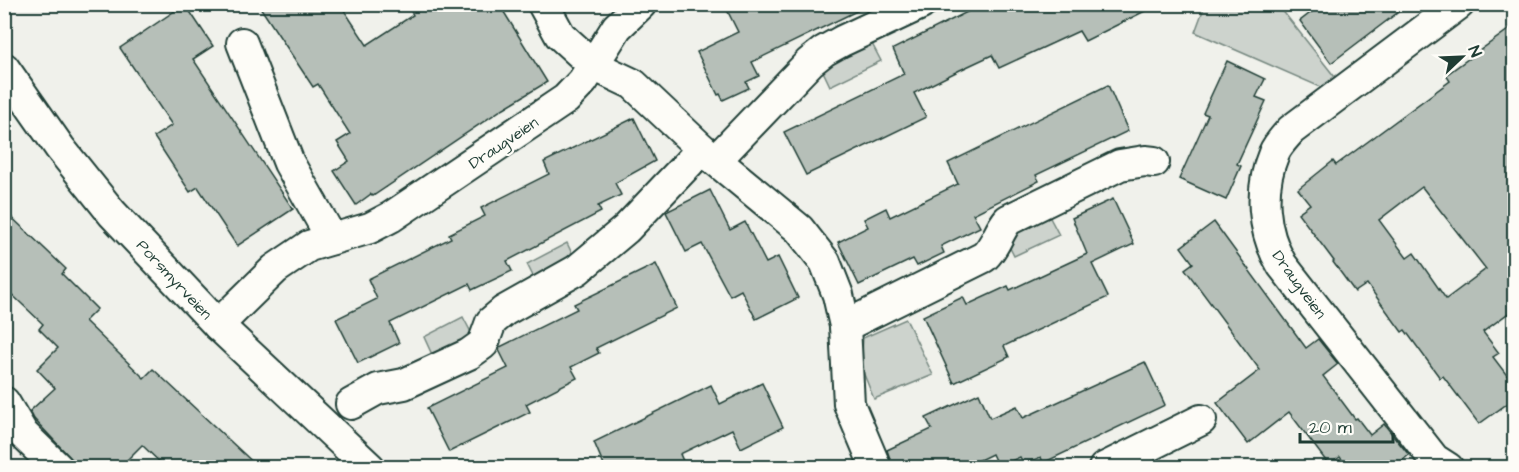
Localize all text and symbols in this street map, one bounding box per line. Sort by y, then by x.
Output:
north arrow [1432,27,1492,87]
text: N [1463,43,1487,60]
street label: Draugveien [464,111,543,175]
street label: Porsmyrveien [131,235,217,325]
street label: Draugveien [1266,246,1332,324]
scale bar [1300,406,1393,444]
text: 20 m [1309,415,1352,440]

